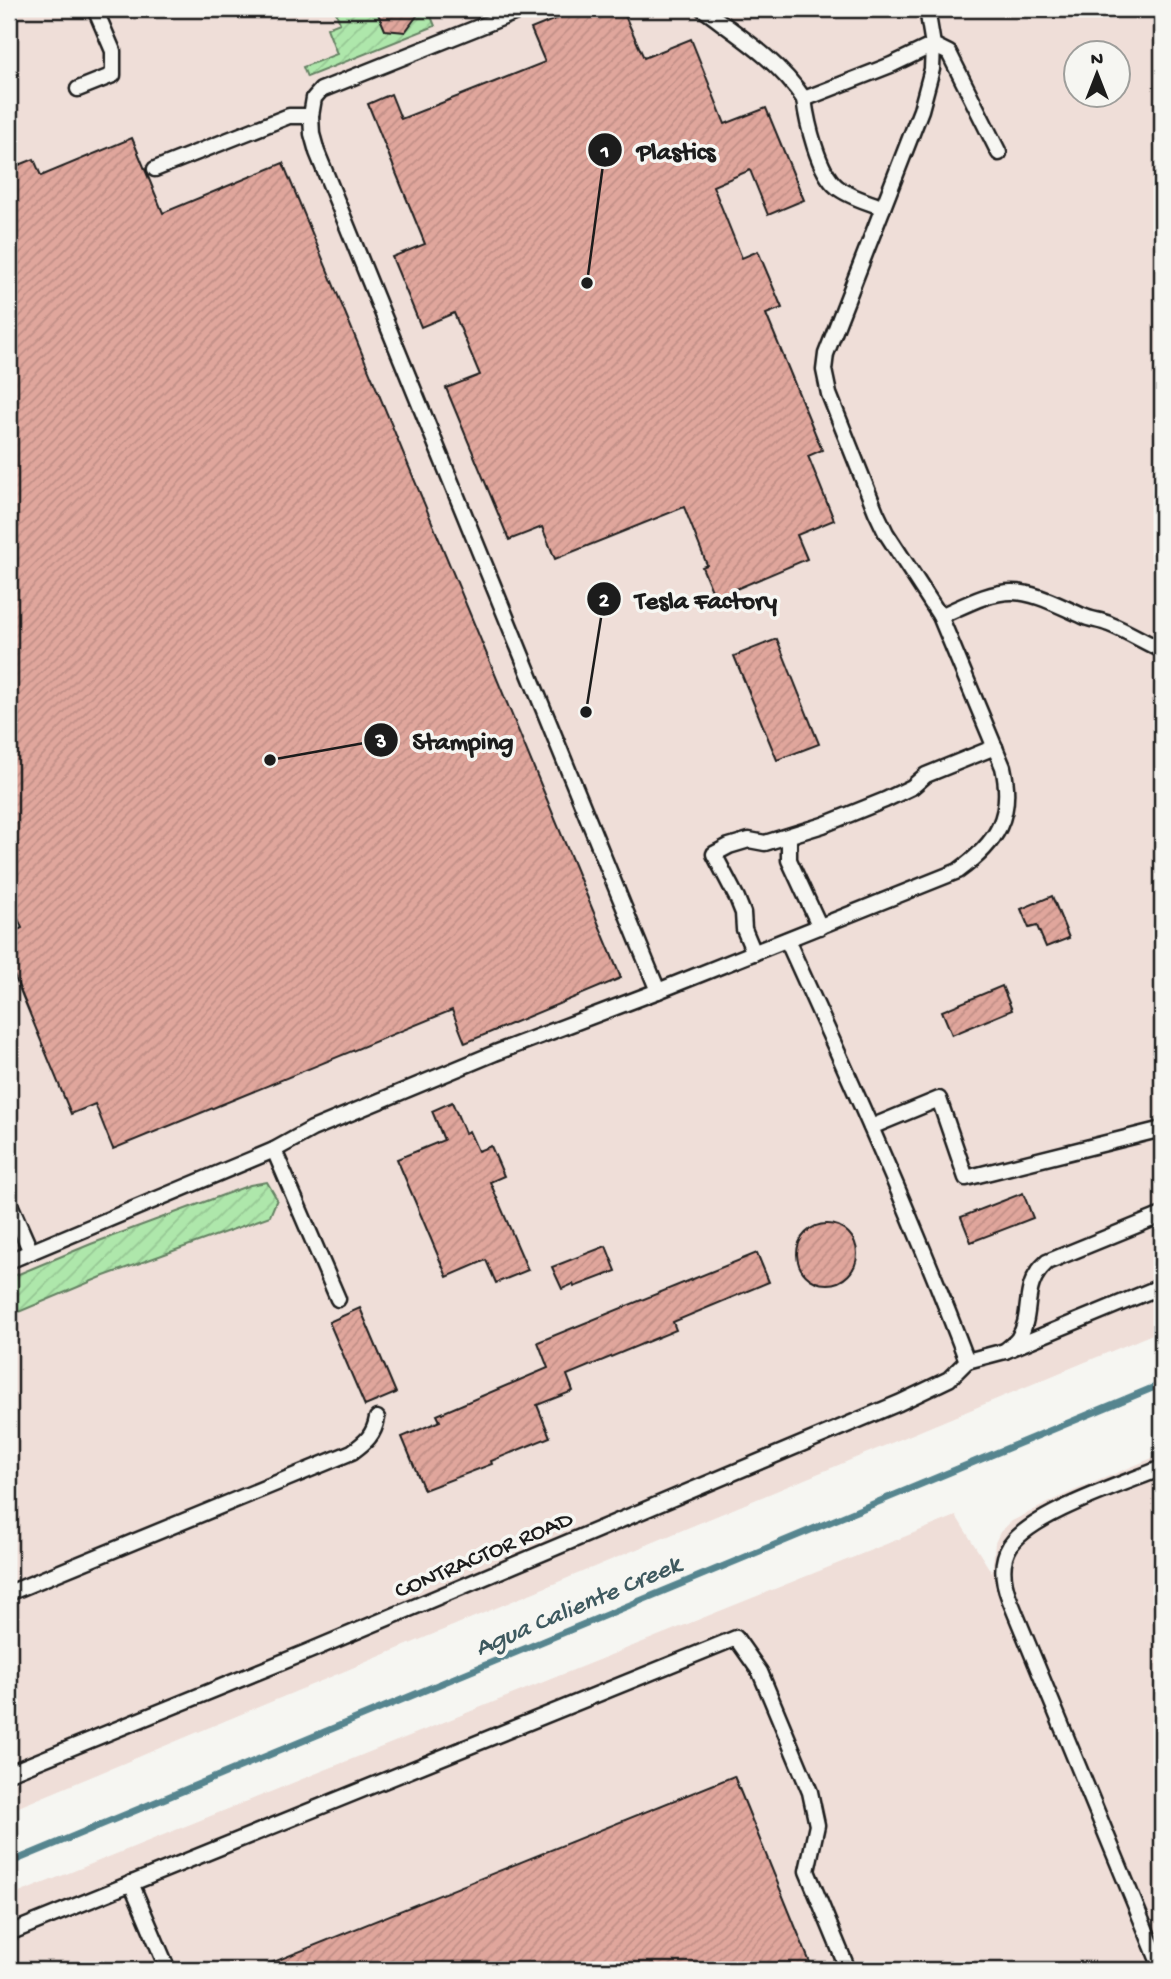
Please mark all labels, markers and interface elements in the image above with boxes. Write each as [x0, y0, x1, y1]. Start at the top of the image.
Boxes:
north arrow [1062, 38, 1132, 108]
text: N [1091, 49, 1103, 72]
callout: Plastics [587, 126, 729, 173]
text: Plastics [635, 139, 717, 170]
text: 1 [600, 141, 609, 166]
callout: Tesla Factory [586, 576, 791, 623]
text: Tesla Factory [633, 588, 777, 619]
text: 2 [599, 590, 610, 615]
callout: Stamping [363, 717, 527, 764]
text: Stamping [412, 729, 514, 760]
text: 3 [375, 731, 387, 756]
street label: CONTRACTOR ROAD [391, 1505, 578, 1607]
water label: Agua Caliente Creek [471, 1550, 689, 1665]

